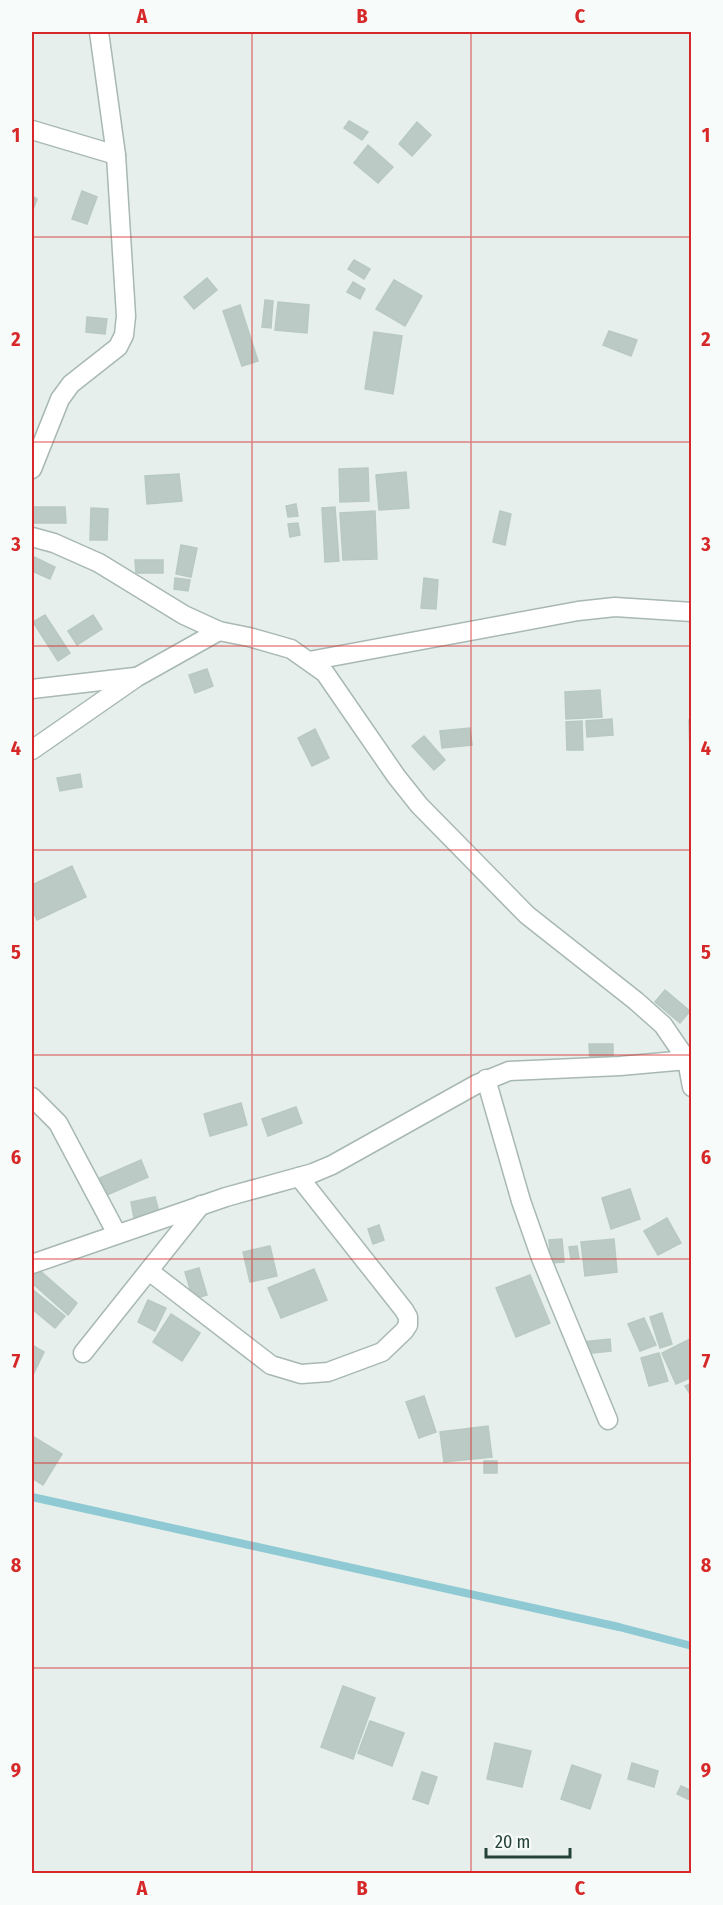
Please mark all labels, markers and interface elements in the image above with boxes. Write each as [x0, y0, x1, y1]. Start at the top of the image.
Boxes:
text: A [136, 4, 149, 28]
text: B [356, 4, 368, 28]
text: C [575, 4, 586, 28]
text: 1 [12, 123, 20, 147]
text: 1 [702, 123, 710, 147]
text: 2 [10, 327, 21, 351]
text: 2 [700, 327, 711, 351]
text: 3 [10, 532, 21, 556]
text: 3 [700, 532, 711, 556]
text: 4 [11, 736, 21, 760]
text: 4 [701, 736, 711, 760]
text: 5 [11, 940, 21, 964]
text: 5 [701, 940, 711, 964]
text: 6 [11, 1145, 21, 1169]
text: 6 [701, 1145, 711, 1169]
text: 7 [12, 1349, 21, 1373]
text: 7 [702, 1349, 711, 1373]
text: 8 [11, 1553, 22, 1577]
text: 8 [701, 1553, 712, 1577]
text: 9 [11, 1758, 21, 1782]
text: 9 [701, 1758, 711, 1782]
scale bar [486, 1821, 570, 1859]
text: 20 m [495, 1831, 530, 1853]
text: A [136, 1876, 149, 1900]
text: B [356, 1876, 368, 1900]
text: C [575, 1876, 586, 1900]

